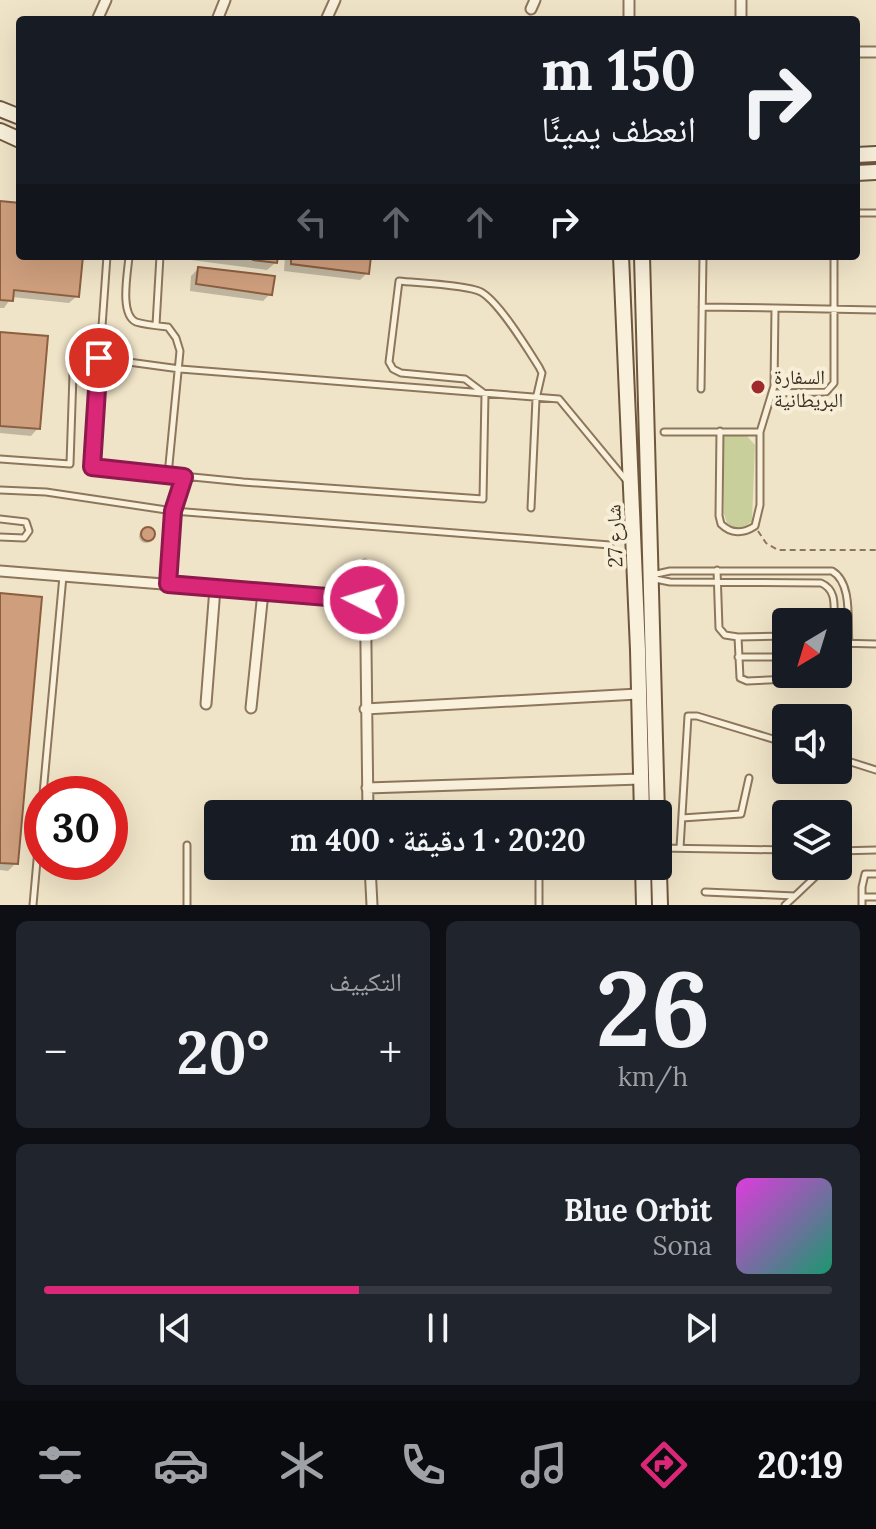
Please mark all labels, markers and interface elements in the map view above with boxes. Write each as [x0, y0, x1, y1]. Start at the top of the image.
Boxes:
text: 150 m [541, 34, 696, 105]
icon: right [724, 48, 828, 152]
text: انعطف يمينًا [541, 106, 696, 152]
icon: left [290, 200, 334, 244]
icon: ahead [374, 200, 418, 244]
icon: ahead [458, 200, 502, 244]
icon: right [542, 200, 586, 244]
pin [65, 324, 133, 392]
icon: arrive [77, 336, 121, 380]
place label: السفارة البريطانية [774, 364, 843, 412]
marker: السفارة البريطانية [749, 378, 767, 396]
street label: شارع 27 [600, 504, 629, 568]
position arrow [322, 558, 406, 642]
north arrow [772, 608, 852, 688]
map controls [772, 608, 852, 880]
button: sound [772, 704, 852, 784]
speed limit sign: 30 [24, 776, 128, 880]
button: layers [772, 800, 852, 880]
text: 20:20 · 1 دقيقة · 400 m [290, 821, 586, 859]
text: 26 [595, 941, 711, 1074]
text: التكييف [329, 965, 402, 998]
text: 20° [176, 1014, 270, 1090]
text: − [44, 1024, 67, 1080]
text: + [379, 1024, 402, 1080]
text: km/h [618, 1060, 688, 1093]
text: Blue Orbit [564, 1191, 712, 1229]
text: Sona [653, 1229, 712, 1262]
icon: previous [153, 1306, 197, 1350]
icon: pause [416, 1306, 460, 1350]
icon: next [679, 1306, 723, 1350]
icon: filters [32, 1437, 88, 1493]
icon: car [153, 1437, 209, 1493]
icon: climate [274, 1437, 330, 1493]
icon: phone [395, 1437, 451, 1493]
icon: music [516, 1437, 572, 1493]
icon: directions [636, 1437, 692, 1493]
text: 20:19 [757, 1442, 844, 1488]

